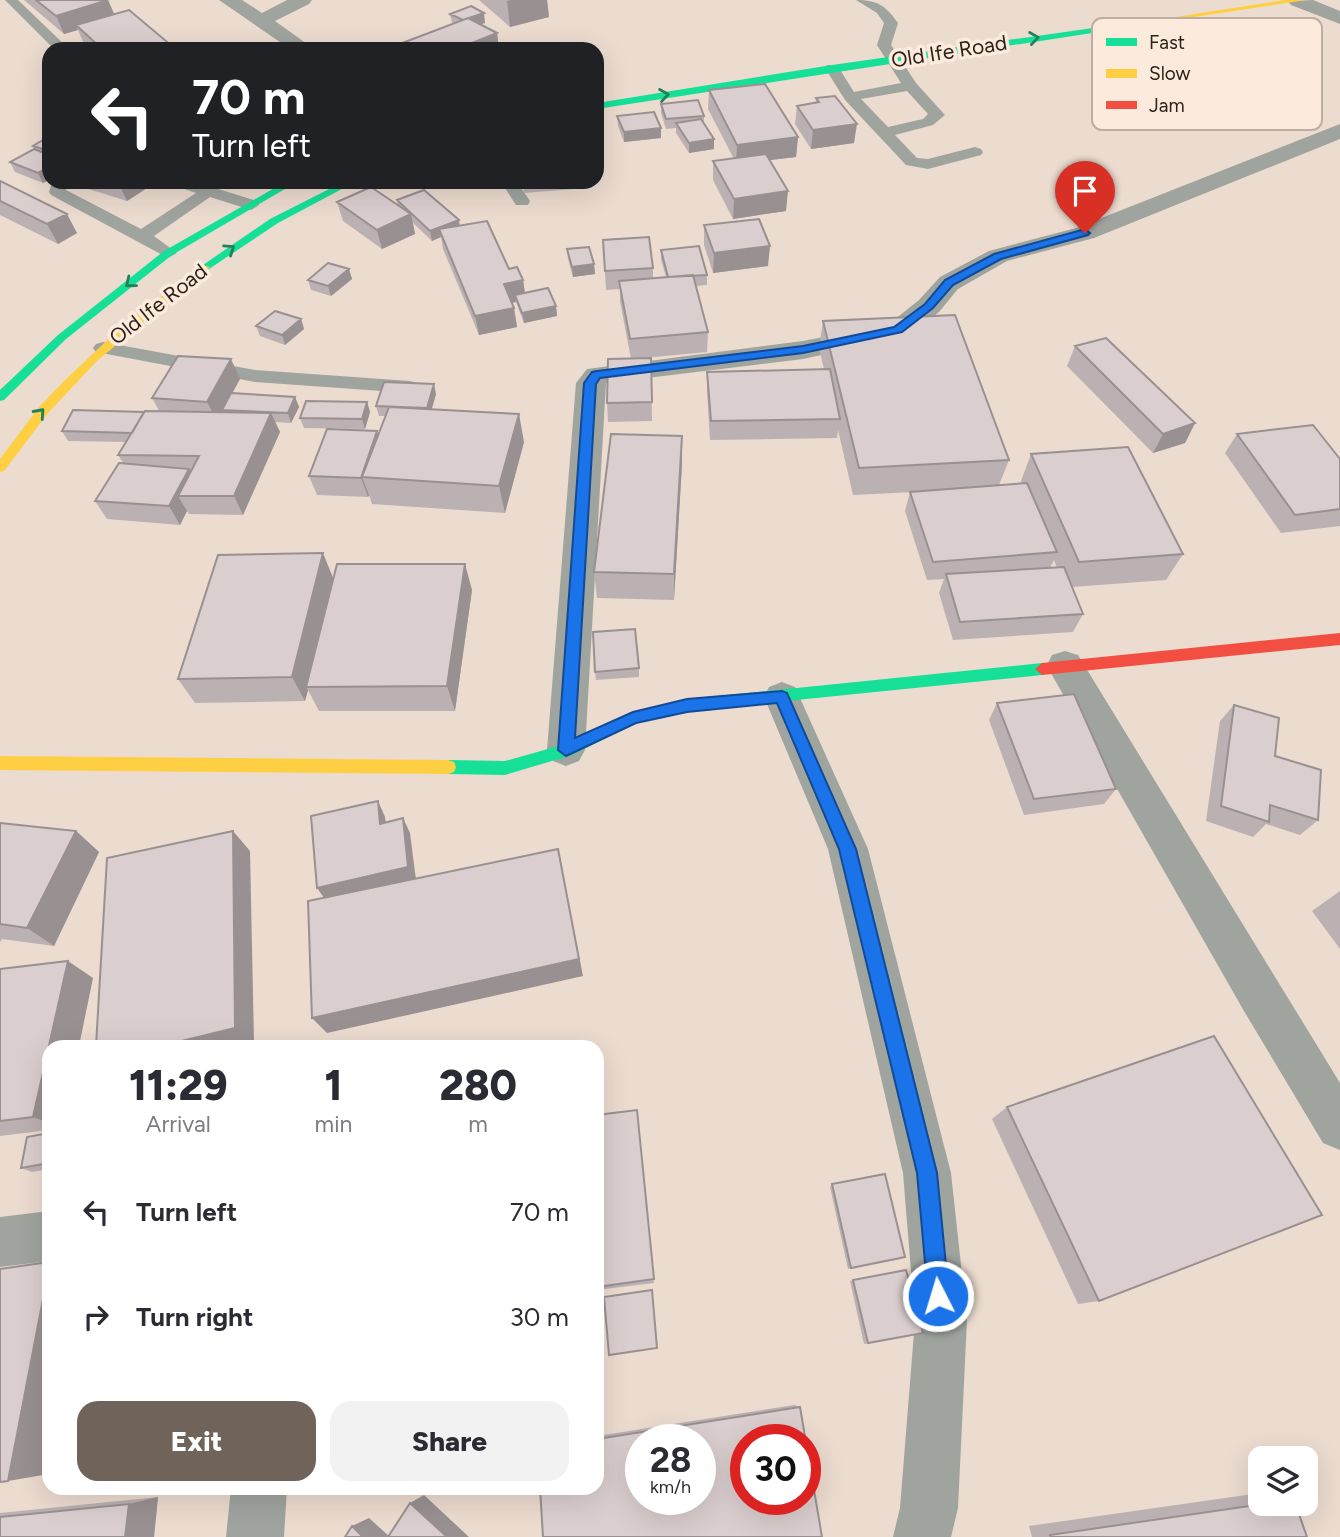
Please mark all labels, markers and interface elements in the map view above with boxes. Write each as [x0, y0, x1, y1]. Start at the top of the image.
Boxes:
legend [1092, 18, 1322, 130]
street label: Old Ife Road [889, 30, 1009, 72]
one-way arrow [1028, 31, 1040, 46]
text: Fast [1149, 31, 1185, 54]
text: Slow [1149, 62, 1191, 85]
text: 70 m [192, 67, 305, 126]
icon: left [77, 70, 168, 161]
one-way arrow [658, 88, 670, 103]
text: Jam [1149, 94, 1185, 117]
text: Turn left [192, 127, 311, 165]
pin [1055, 161, 1115, 233]
icon: arrive [1066, 172, 1104, 210]
one-way arrow [223, 244, 236, 257]
street label: Old Ife Road [104, 258, 212, 350]
one-way arrow [126, 274, 138, 287]
one-way arrow [31, 408, 44, 421]
text: 11:29 [129, 1060, 228, 1111]
text: 1 [325, 1060, 342, 1111]
text: 280 [439, 1060, 517, 1111]
text: Arrival [146, 1110, 211, 1138]
text: min [315, 1110, 352, 1138]
text: m [468, 1110, 488, 1138]
icon: left [77, 1193, 115, 1231]
text: Turn left [136, 1196, 237, 1228]
text: 70 m [510, 1196, 569, 1228]
position arrow [901, 1259, 975, 1333]
icon: right [77, 1298, 115, 1336]
text: Turn right [136, 1301, 253, 1333]
text: 30 m [510, 1301, 569, 1333]
button: Exit [77, 1401, 316, 1481]
button: Share [330, 1401, 569, 1481]
speed limit sign: 30 [730, 1424, 821, 1515]
text: 28 [650, 1439, 691, 1481]
map controls [1248, 1446, 1318, 1516]
button: layers [1248, 1446, 1318, 1516]
text: km/h [650, 1476, 691, 1498]

